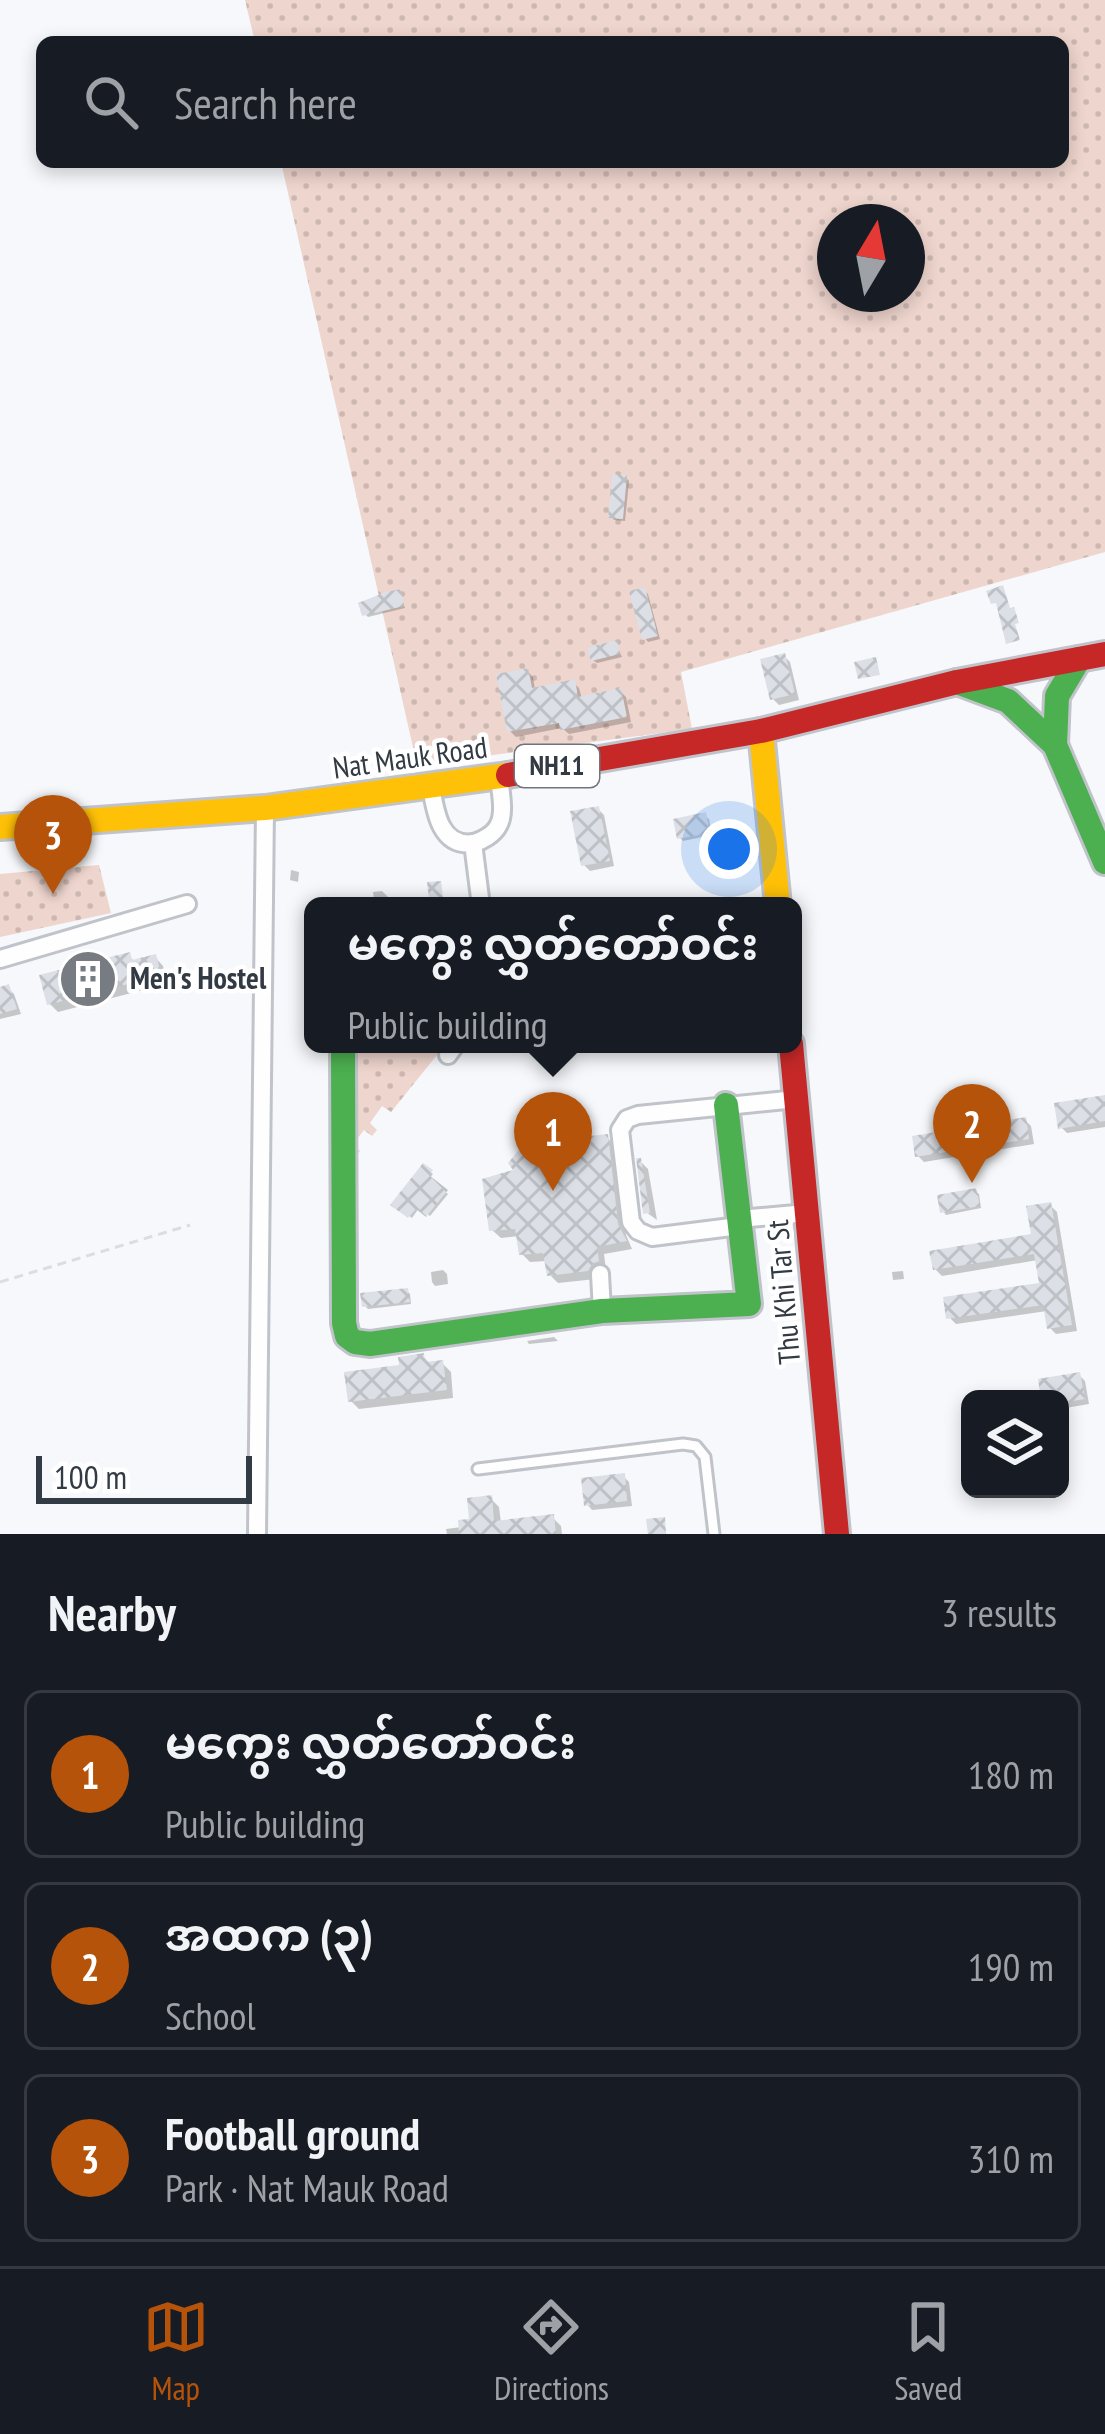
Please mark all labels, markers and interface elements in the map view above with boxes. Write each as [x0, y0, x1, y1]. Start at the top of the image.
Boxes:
search box [36, 36, 1069, 168]
icon: search [78, 69, 144, 135]
text: Search here [174, 73, 357, 131]
north arrow [817, 204, 925, 312]
street label: Nat Mauk Road [330, 726, 489, 787]
road number: NH11 [515, 745, 599, 787]
pin: 3 [14, 795, 92, 894]
your location [699, 819, 759, 879]
popup [304, 897, 802, 1053]
text: မကွေး လွှတ်တော်ဝင်း [347, 914, 759, 972]
building icon: Men's Hostel [57, 948, 119, 1010]
place label: Men's Hostel [130, 958, 267, 997]
text: Public building [347, 999, 547, 1050]
pin: 2 [933, 1084, 1011, 1183]
pin: 1 [514, 1092, 592, 1191]
street label: Thu Khi Tar St [757, 1218, 808, 1366]
map controls [961, 1390, 1069, 1498]
button: layers [961, 1390, 1069, 1498]
scale bar [36, 1450, 252, 1503]
text: 100 m [54, 1455, 127, 1498]
text: Nearby [48, 1579, 176, 1645]
text: 3 results [941, 1587, 1057, 1638]
text: မကွေး လွှတ်တော်ဝင်း [165, 1713, 576, 1771]
text: 1 [81, 1749, 99, 1800]
text: 180 m [968, 1749, 1054, 1800]
text: Public building [165, 1798, 365, 1849]
text: အထက (၃) [165, 1905, 373, 1963]
text: 2 [81, 1941, 99, 1992]
text: 190 m [968, 1941, 1054, 1992]
text: School [165, 1990, 256, 2041]
text: Football ground [165, 2104, 420, 2162]
text: 3 [81, 2133, 99, 2184]
text: 310 m [968, 2133, 1054, 2184]
text: Park · Nat Mauk Road [165, 2162, 449, 2213]
tab: Map [143, 2294, 209, 2409]
tab: Directions [494, 2294, 609, 2409]
tab: Saved [894, 2294, 962, 2409]

